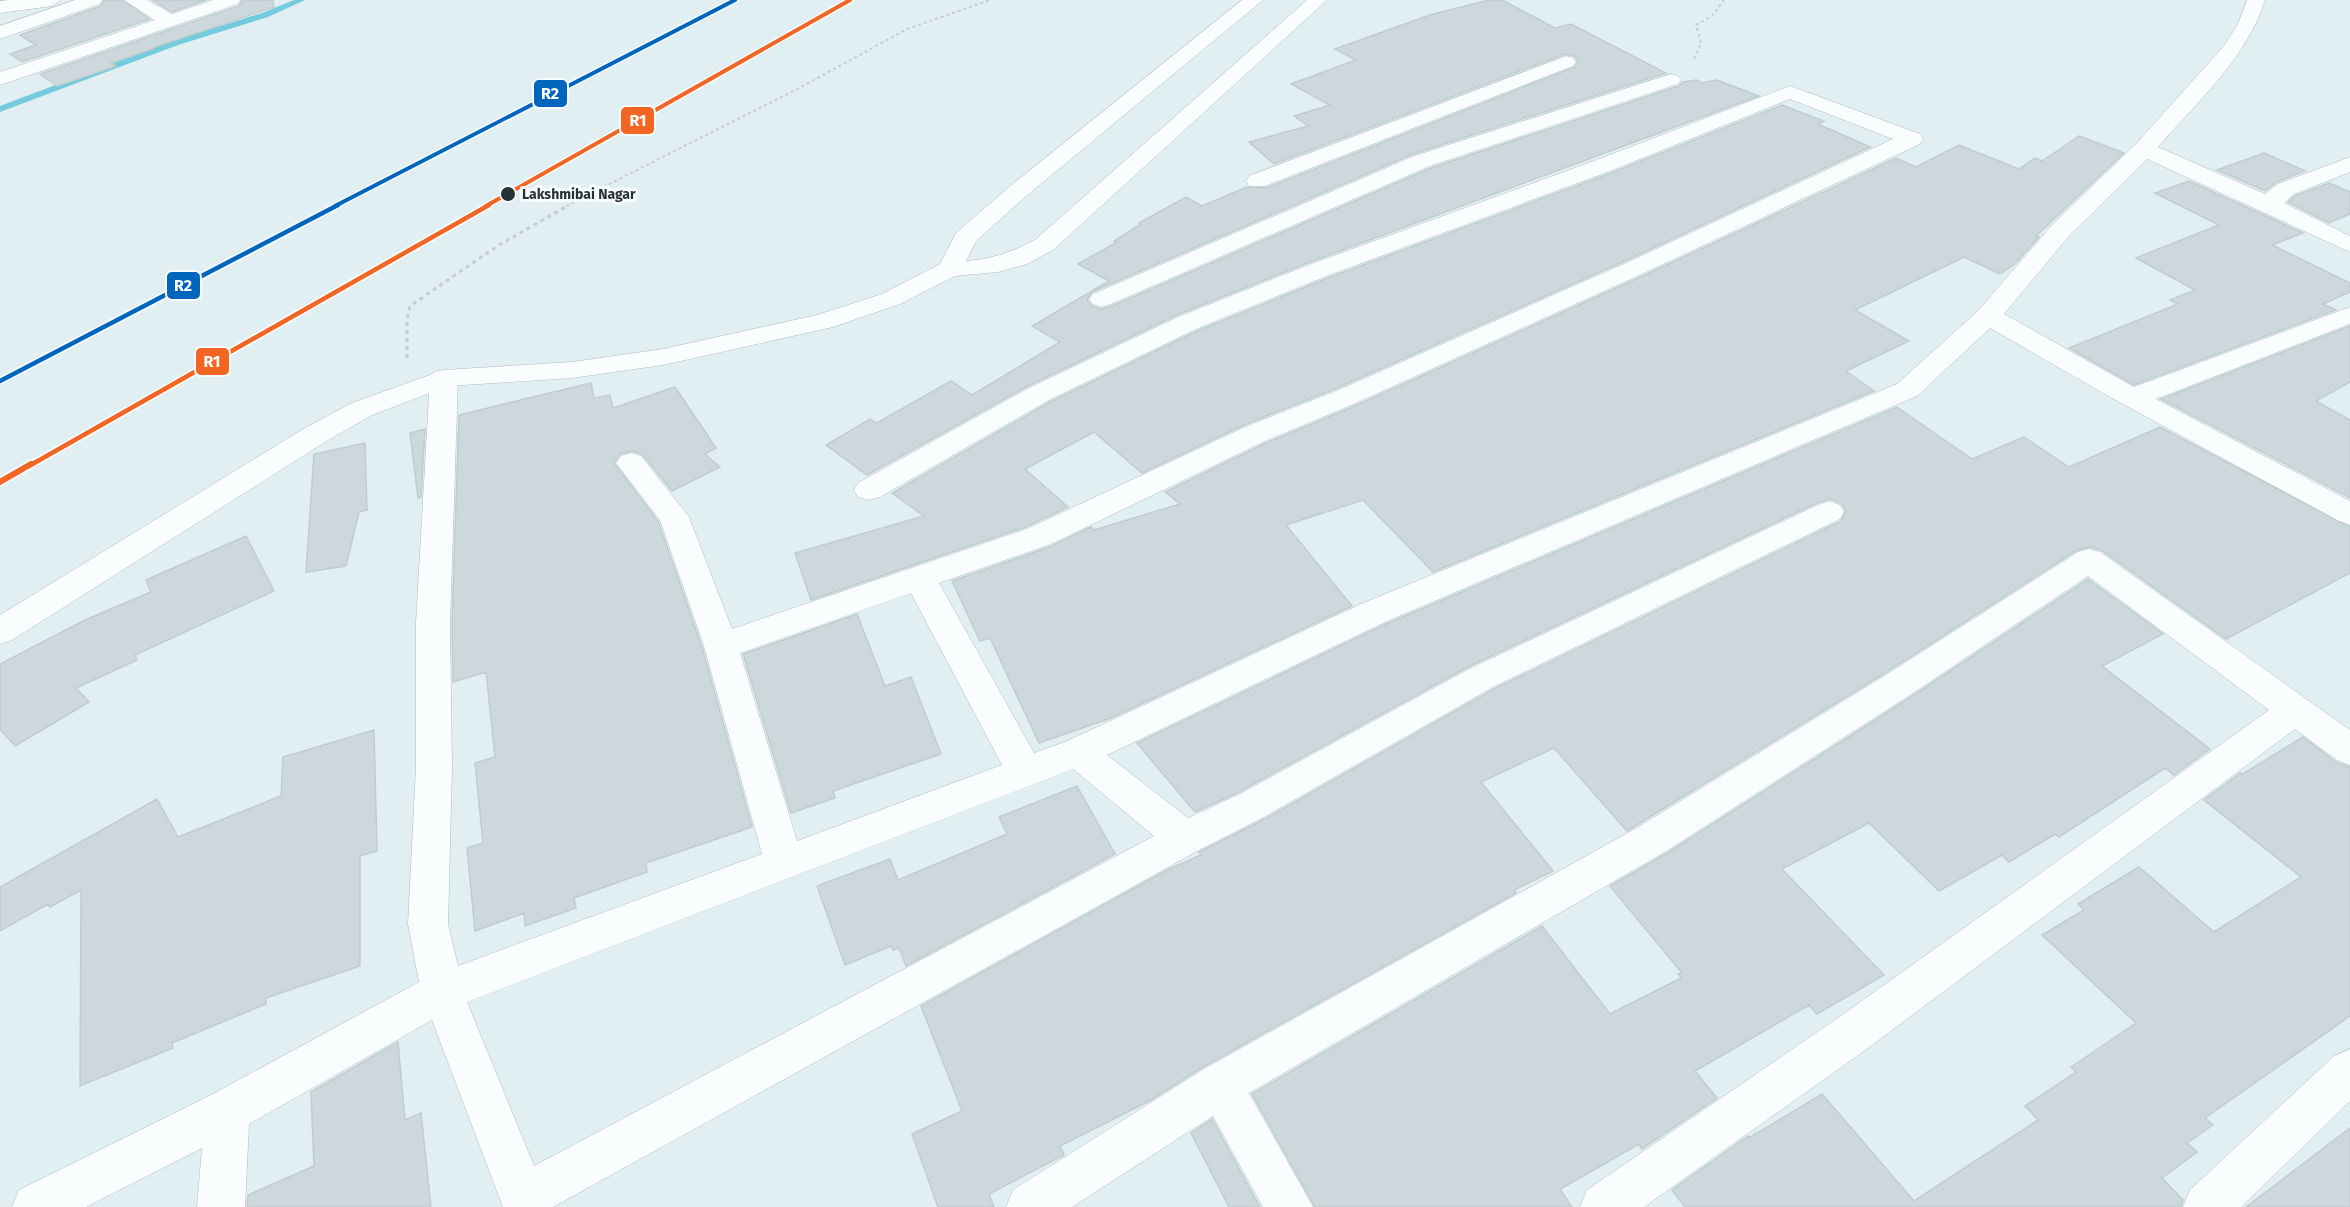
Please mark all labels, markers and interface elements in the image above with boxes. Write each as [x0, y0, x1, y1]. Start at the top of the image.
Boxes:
line badge: R2 [533, 79, 568, 108]
text: R2 [541, 84, 559, 103]
line badge: R1 [620, 106, 655, 135]
text: R1 [629, 111, 647, 130]
marker: Lakshmibai Nagar [499, 185, 517, 203]
place label: Lakshmibai Nagar [522, 186, 636, 203]
line badge: R2 [166, 271, 201, 300]
text: R2 [174, 276, 192, 295]
line badge: R1 [195, 347, 230, 376]
text: R1 [203, 352, 221, 371]

